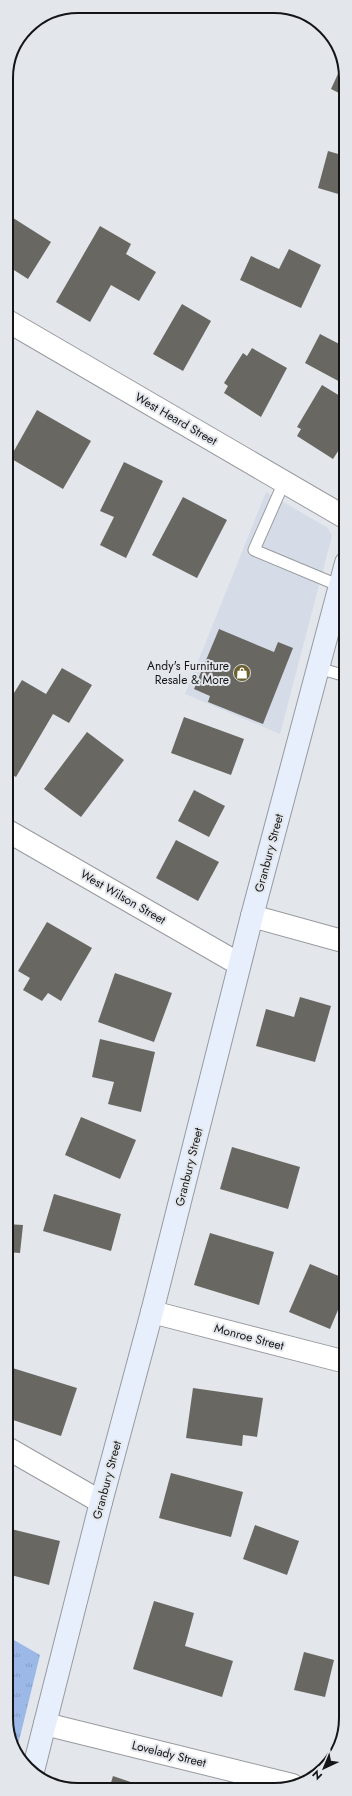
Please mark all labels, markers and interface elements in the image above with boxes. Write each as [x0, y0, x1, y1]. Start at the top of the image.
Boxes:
street label: West Heard Street [132, 388, 220, 450]
place label: Andy's Furniture Resale & More [147, 657, 229, 689]
shop icon: Andy's Furniture Resale & More [232, 663, 252, 683]
street label: Granbury Street [250, 812, 288, 894]
street label: West Wilson Street [77, 865, 169, 929]
street label: Granbury Street [171, 1126, 208, 1208]
street label: Monroe Street [212, 1319, 286, 1355]
street label: Granbury Street [88, 1439, 126, 1521]
street label: Lovelady Street [130, 1736, 208, 1772]
north arrow [304, 1748, 344, 1788]
text: N [308, 1766, 326, 1784]

